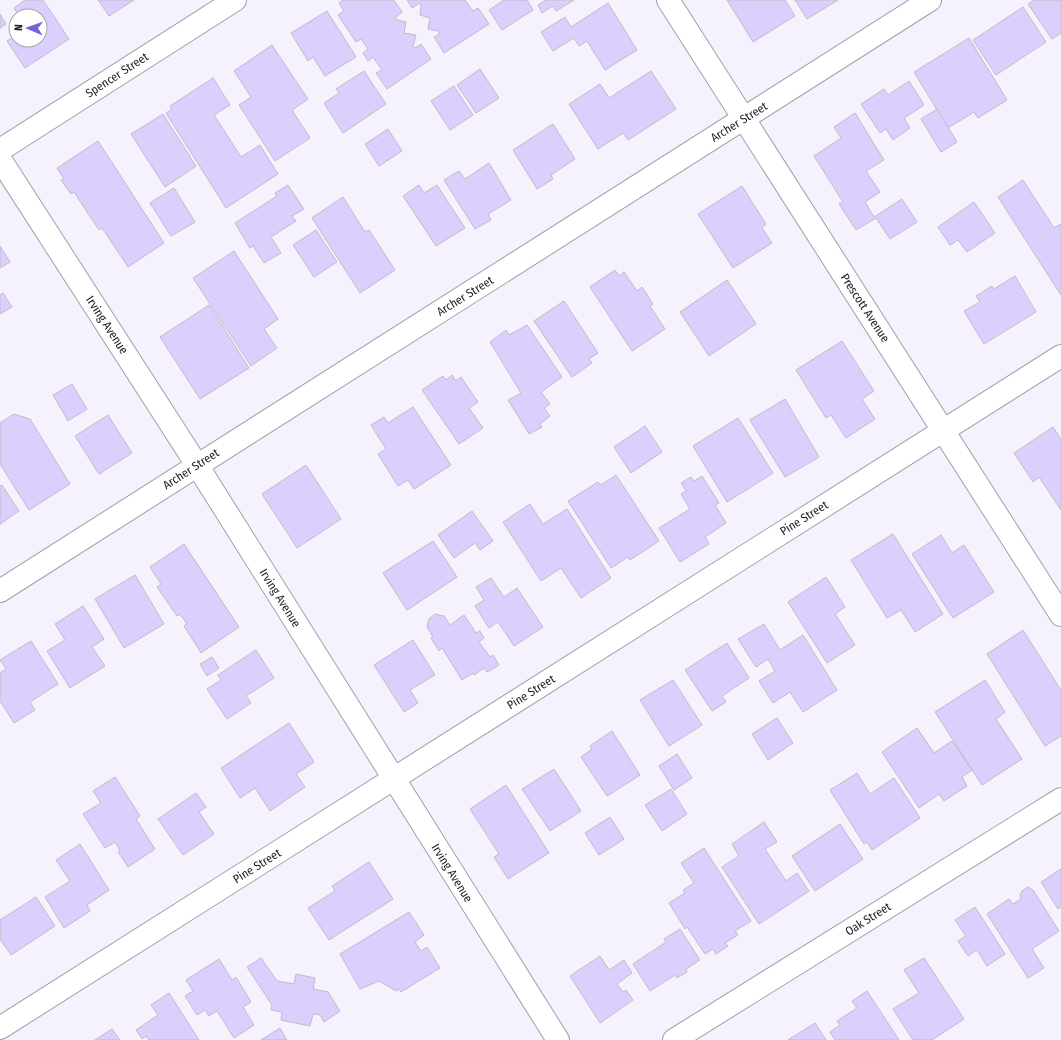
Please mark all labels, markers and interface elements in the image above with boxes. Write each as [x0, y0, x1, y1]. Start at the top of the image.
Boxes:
north arrow [8, 8, 48, 48]
text: N [12, 24, 25, 31]
street label: Spencer Street [83, 50, 151, 100]
street label: Archer Street [708, 99, 770, 145]
street label: Prescott Avenue [838, 271, 892, 345]
street label: Archer Street [434, 273, 496, 319]
street label: Irving Avenue [83, 293, 131, 357]
street label: Archer Street [160, 446, 222, 492]
street label: Pine Street [777, 498, 831, 538]
street label: Irving Avenue [256, 566, 304, 630]
street label: Pine Street [504, 672, 558, 712]
street label: Irving Avenue [428, 841, 476, 905]
street label: Pine Street [230, 846, 284, 886]
street label: Oak Street [843, 899, 893, 939]

